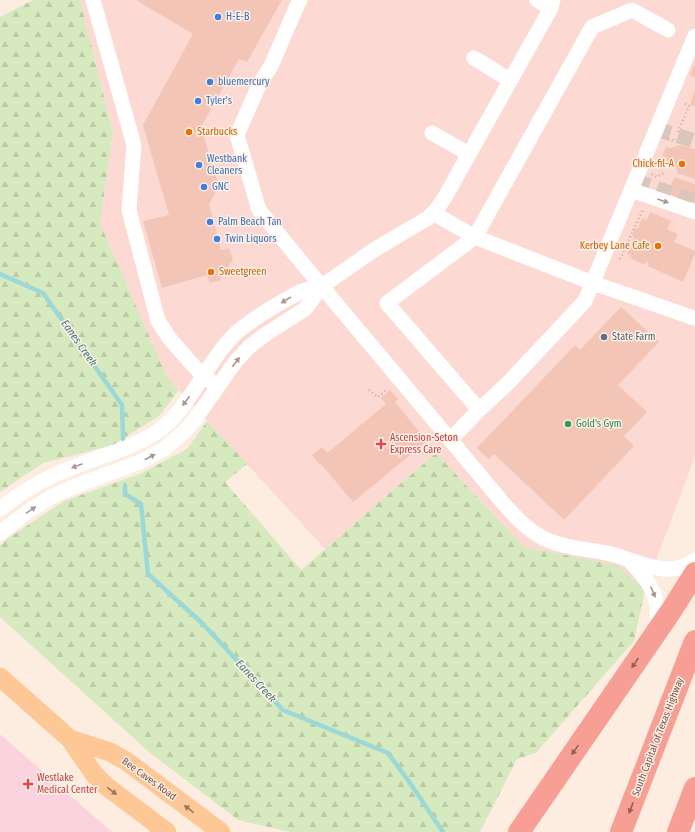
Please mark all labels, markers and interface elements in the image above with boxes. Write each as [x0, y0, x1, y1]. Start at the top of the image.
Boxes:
place label: H-E-B [226, 11, 250, 23]
marker: H-E-B [213, 12, 223, 22]
place label: bluemercury [218, 76, 270, 88]
marker: bluemercury [205, 77, 215, 87]
place label: Tyler's [206, 95, 232, 107]
marker: Tyler's [193, 96, 203, 106]
place label: Starbucks [197, 126, 237, 138]
marker: Starbucks [184, 127, 194, 137]
place label: Westbank Cleaners [207, 153, 247, 177]
place label: Chick-fil-A [632, 158, 675, 170]
marker: Chick-fil-A [677, 159, 687, 169]
marker: Westbank Cleaners [194, 160, 204, 170]
place label: GNC [212, 181, 229, 193]
marker: GNC [199, 182, 209, 192]
one-way arrow [657, 198, 669, 204]
place label: Palm Beach Tan [218, 216, 282, 228]
marker: Palm Beach Tan [205, 217, 215, 227]
place label: Twin Liquors [225, 233, 276, 245]
marker: Twin Liquors [212, 234, 222, 244]
place label: Kerbey Lane Cafe [580, 240, 650, 252]
marker: Kerbey Lane Cafe [653, 241, 663, 251]
place label: Sweetgreen [219, 266, 267, 278]
marker: Sweetgreen [206, 267, 216, 277]
one-way arrow [281, 296, 291, 304]
water label: Eanes Creek [58, 317, 100, 369]
place label: State Farm [612, 331, 655, 343]
marker: State Farm [599, 332, 609, 342]
one-way arrow [232, 357, 240, 367]
one-way arrow [182, 395, 190, 406]
place label: Gold's Gym [576, 418, 621, 430]
marker: Gold's Gym [563, 419, 573, 429]
place label: Ascension-Seton Express Care [390, 432, 458, 456]
marker: Ascension-Seton Express Care [375, 438, 387, 450]
one-way arrow [144, 454, 155, 460]
one-way arrow [70, 463, 82, 469]
one-way arrow [26, 506, 36, 514]
one-way arrow [651, 587, 657, 599]
water label: Eanes Creek [233, 657, 279, 705]
one-way arrow [631, 658, 639, 669]
street label: South Capital of Texas Highway [630, 675, 686, 798]
one-way arrow [571, 745, 579, 755]
street label: Bee Caves Road [120, 755, 178, 803]
place label: Westlake Medical Center [37, 772, 98, 796]
marker: Westlake Medical Center [22, 778, 34, 790]
one-way arrow [107, 787, 118, 795]
one-way arrow [627, 803, 633, 815]
one-way arrow [184, 805, 195, 813]

